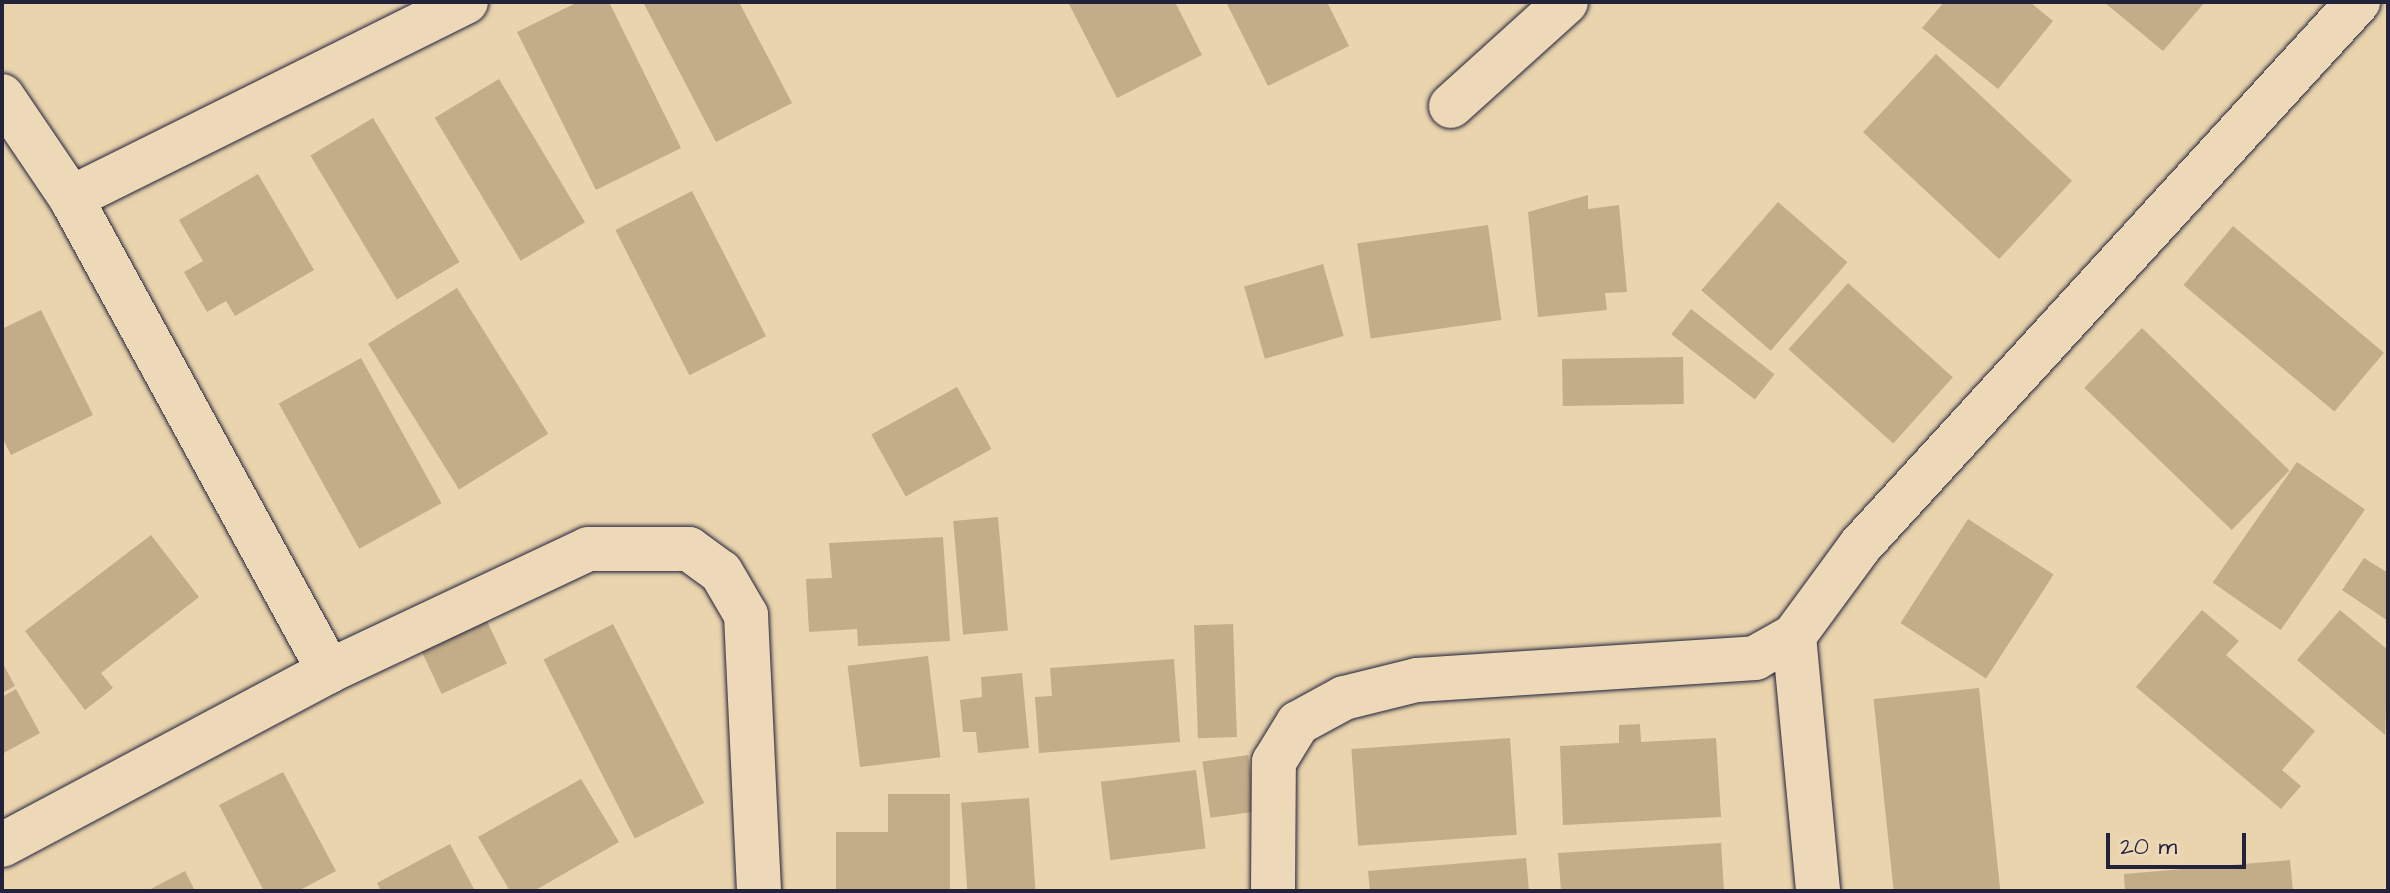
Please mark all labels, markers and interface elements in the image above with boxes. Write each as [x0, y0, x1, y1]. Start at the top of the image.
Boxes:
scale bar [2110, 817, 2250, 867]
text: 20 m [2120, 830, 2177, 864]

